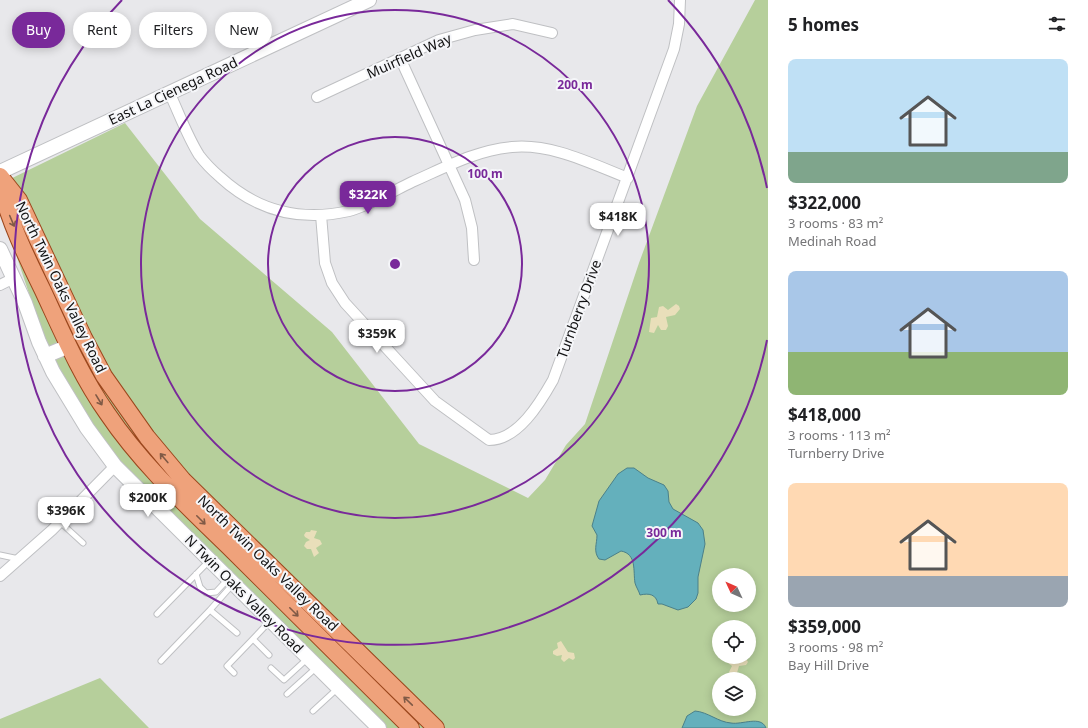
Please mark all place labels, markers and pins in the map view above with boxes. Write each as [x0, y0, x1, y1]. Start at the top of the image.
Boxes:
pin: $322K [340, 181, 396, 215]
pin: $418K [590, 203, 646, 237]
centre of rings [388, 257, 402, 271]
pin: $359K [349, 320, 405, 354]
pin: $200K [120, 484, 176, 518]
pin: $396K [38, 497, 94, 531]

